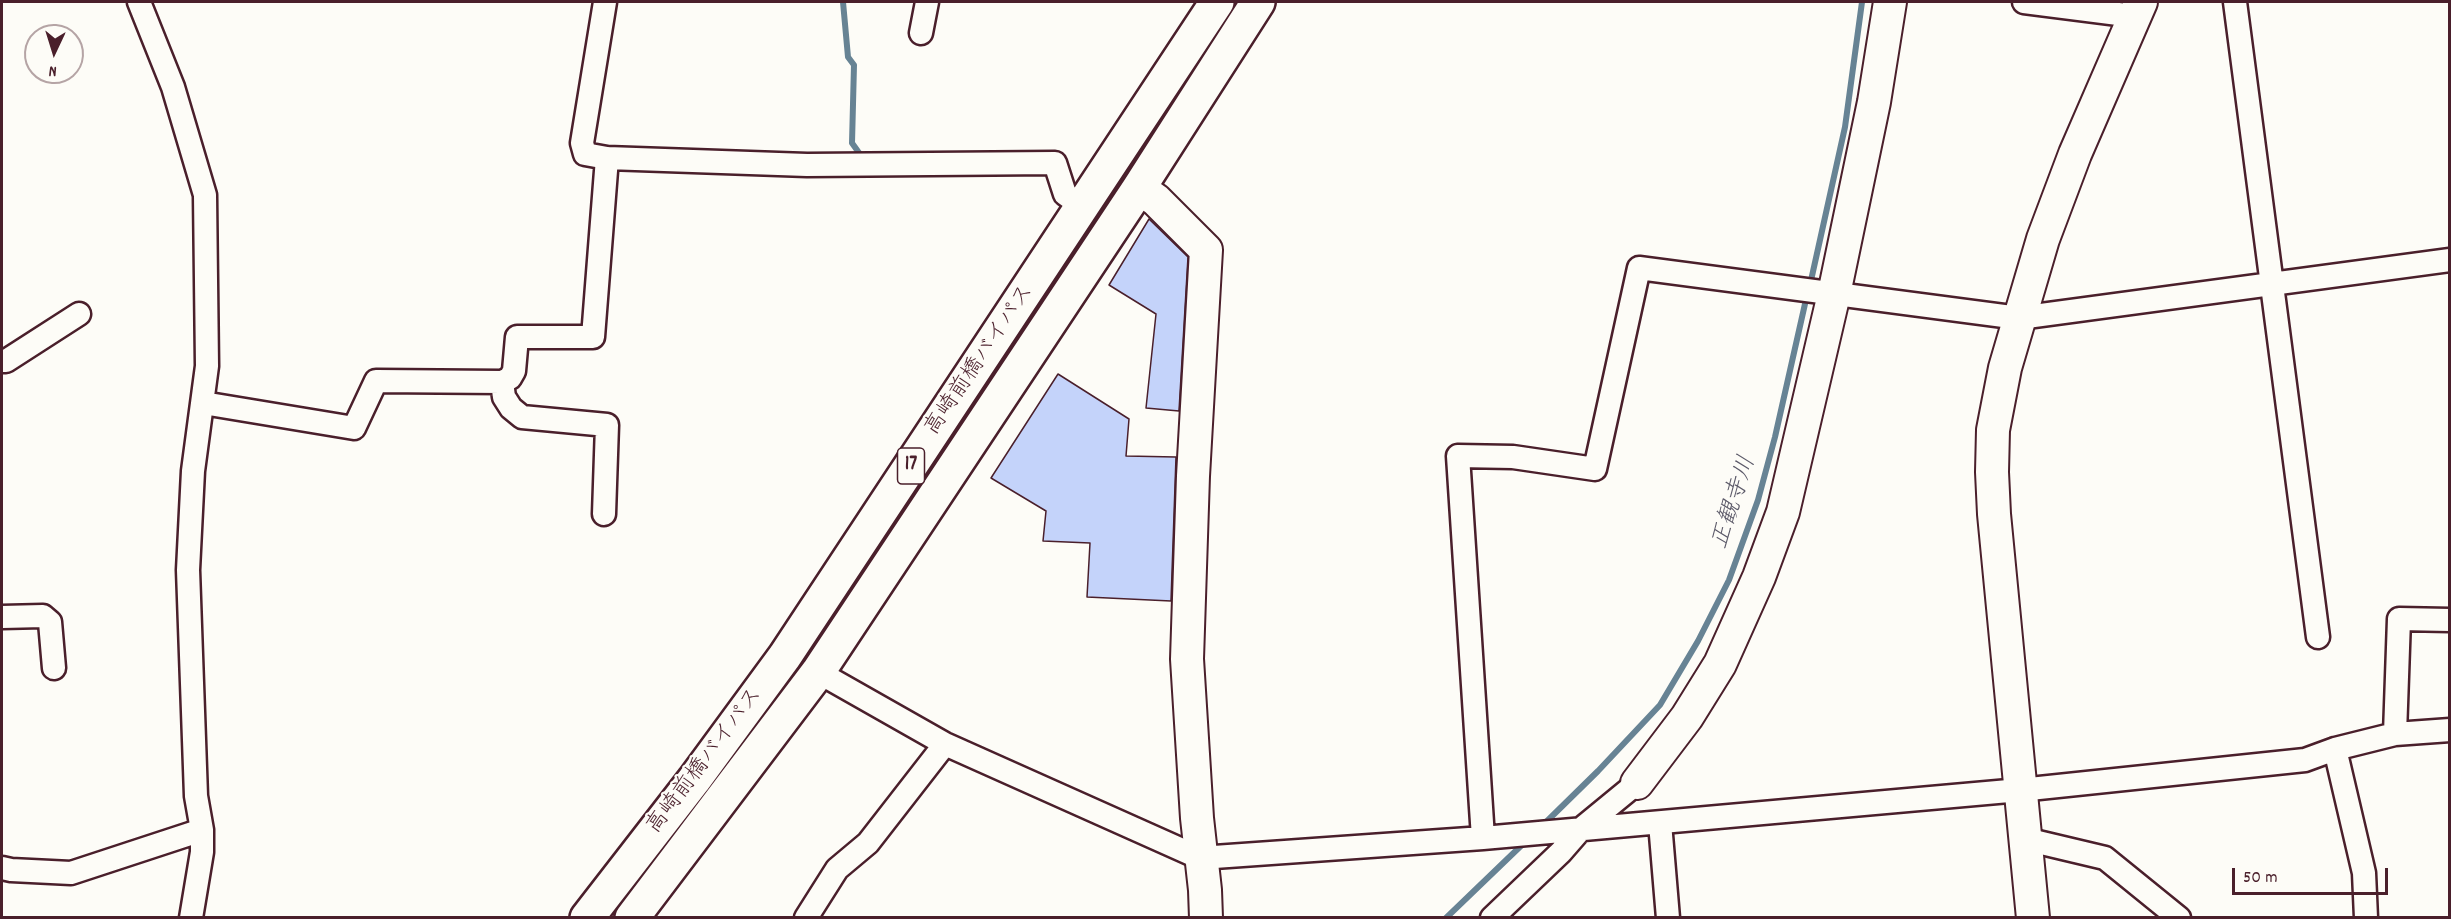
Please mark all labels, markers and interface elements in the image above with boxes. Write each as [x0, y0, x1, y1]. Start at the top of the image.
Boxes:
north arrow [24, 24, 84, 84]
text: N [48, 59, 58, 82]
street label: 高崎前橋バイパス [921, 281, 1041, 441]
road number: 17 [898, 448, 924, 484]
water label: 正観寺川 [1707, 453, 1765, 553]
street label: 高崎前橋バイパス [642, 684, 770, 840]
scale bar [2235, 856, 2391, 894]
text: 50 m [2243, 866, 2278, 891]

